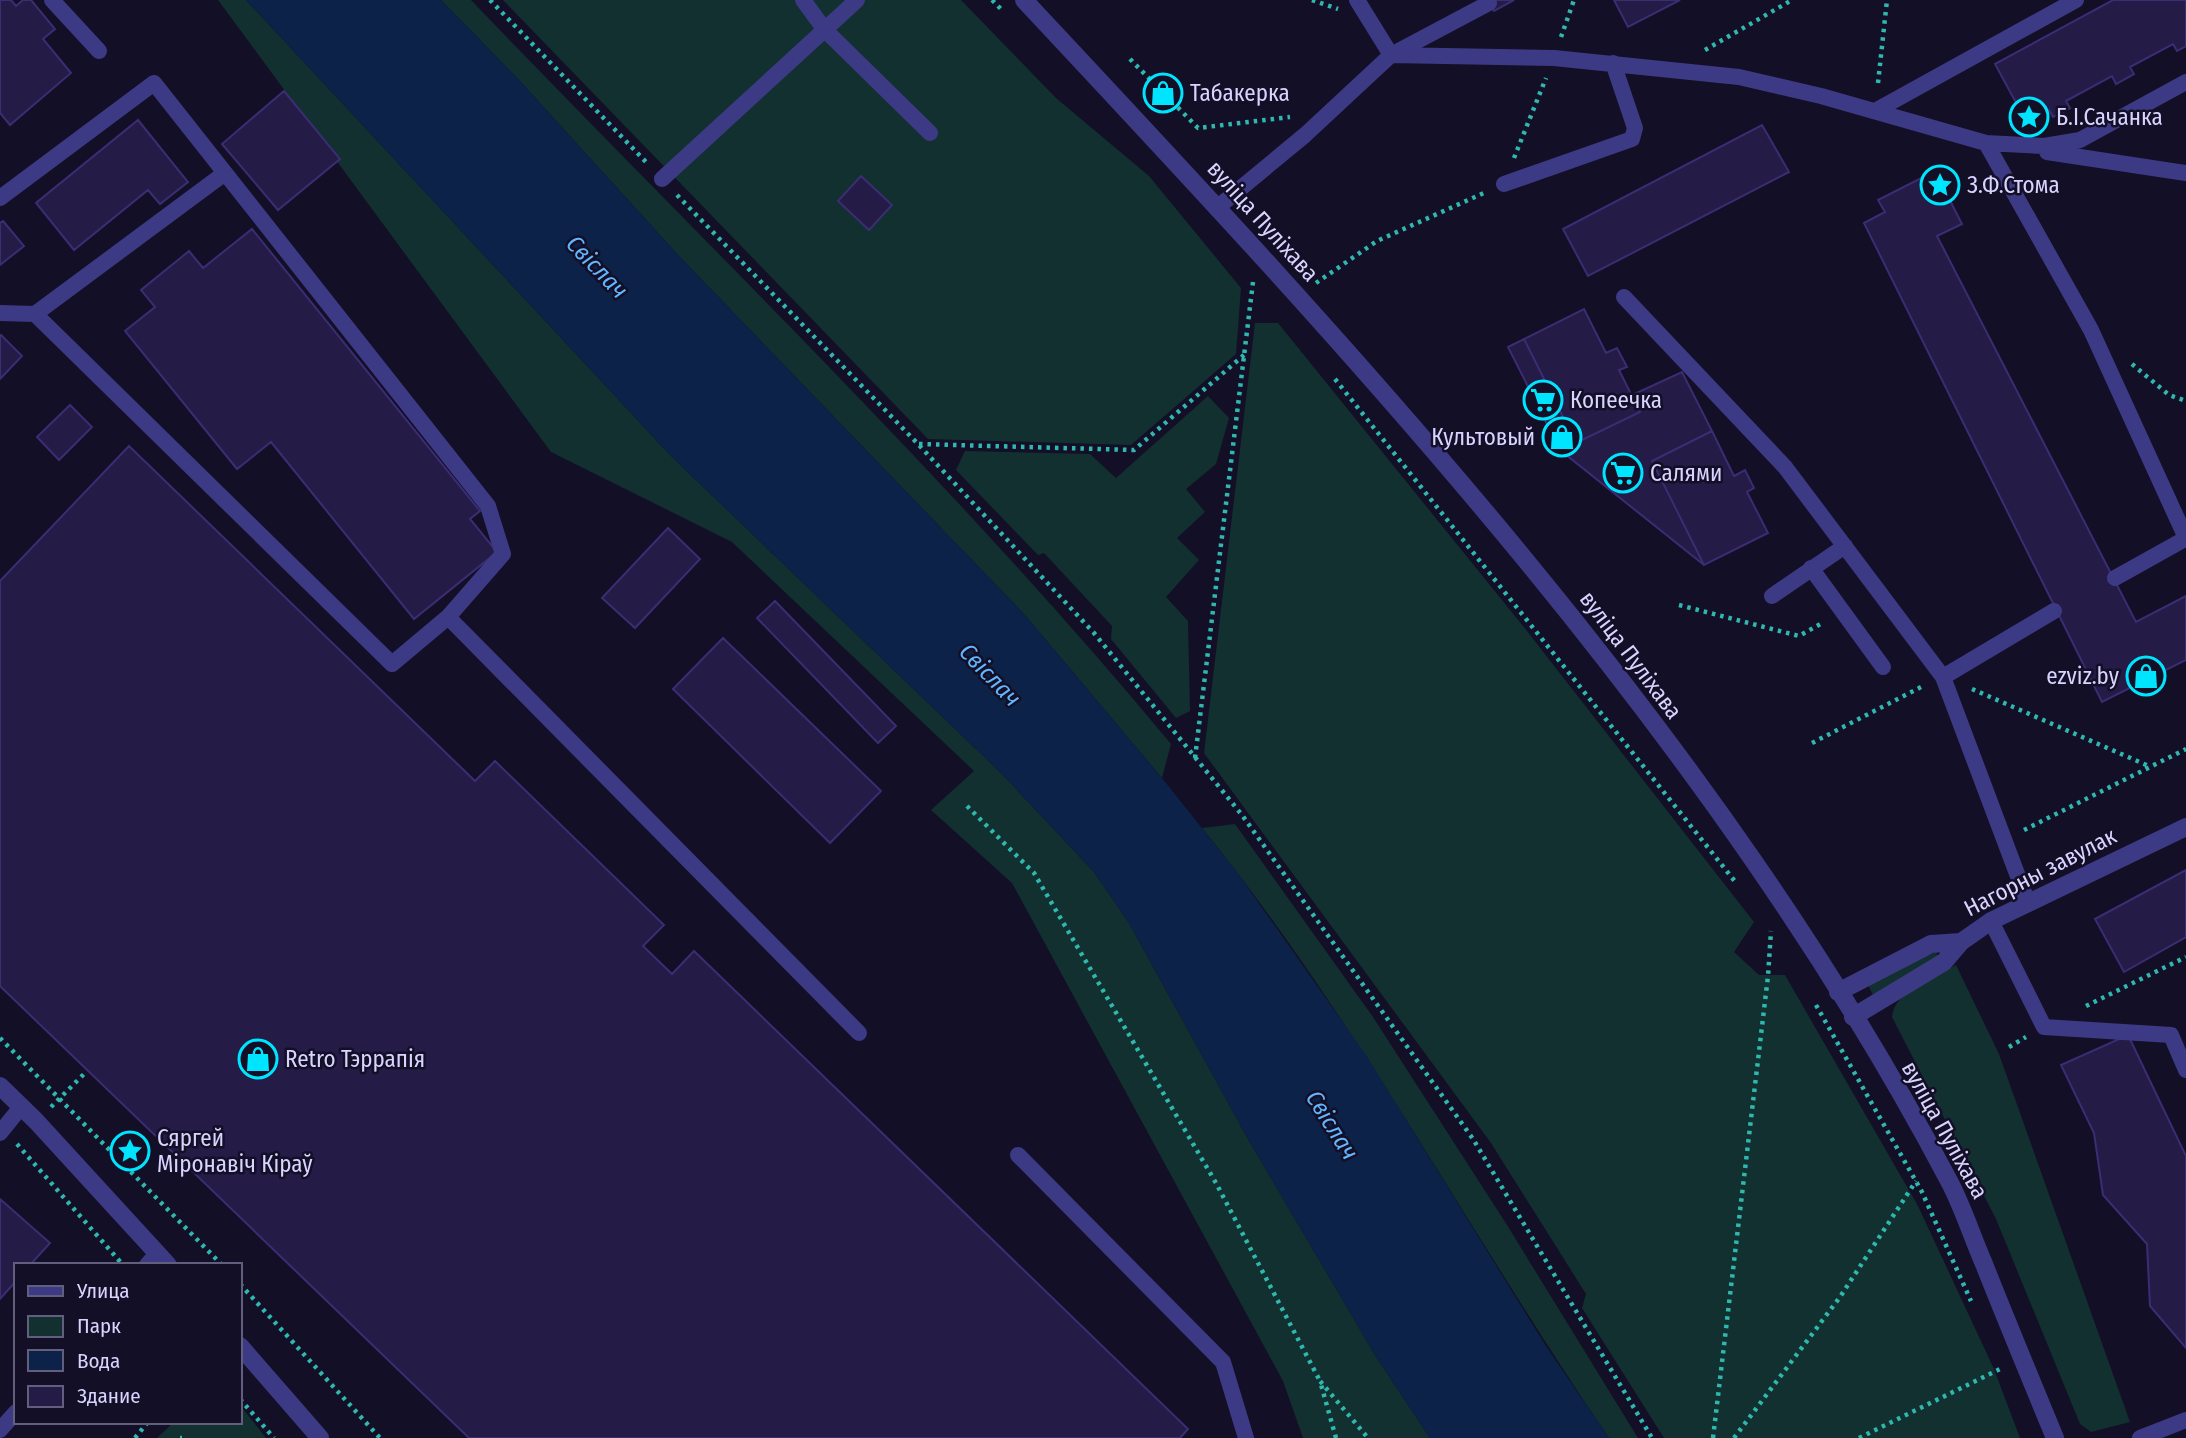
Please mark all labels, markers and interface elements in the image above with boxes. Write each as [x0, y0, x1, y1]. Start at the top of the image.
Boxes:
shop icon: Табакерка [1142, 72, 1184, 114]
place label: Табакерка [1190, 79, 1290, 107]
place icon: Б.І.Сачанка [2008, 96, 2050, 138]
place label: Б.І.Сачанка [2056, 103, 2163, 131]
street label: вуліца Пуліхава [1201, 155, 1325, 287]
place icon: З.Ф.Стома [1919, 164, 1961, 206]
place label: З.Ф.Стома [1967, 171, 2060, 199]
water label: Свіслач [560, 230, 634, 304]
supermarket icon: Копеечка [1522, 379, 1564, 421]
place label: Копеечка [1570, 386, 1662, 414]
shop icon: Культовый [1541, 416, 1583, 458]
place label: Культовый [1431, 423, 1535, 451]
supermarket icon: Салями [1602, 452, 1644, 494]
place label: Салями [1650, 459, 1722, 487]
street label: вуліца Пуліхава [1574, 586, 1688, 724]
water label: Свіслач [953, 638, 1027, 712]
shop icon: ezviz.by [2125, 655, 2167, 697]
place label: ezviz.by [2046, 662, 2120, 690]
street label: Нагорны завулак [1959, 821, 2121, 922]
shop icon: Retro Тэррапія [237, 1038, 279, 1080]
place label: Retro Тэррапія [285, 1045, 425, 1073]
street label: вуліца Пуліхава [1896, 1056, 1994, 1204]
water label: Свіслач [1300, 1085, 1364, 1165]
place label: Сяргей Міронавіч Кіраў [157, 1124, 313, 1178]
place icon: Сяргей Міронавіч Кіраў [109, 1130, 151, 1172]
legend [14, 1263, 242, 1424]
text: Улица [76, 1278, 130, 1304]
text: Парк [77, 1313, 121, 1339]
text: Вода [77, 1348, 120, 1374]
text: Здание [77, 1383, 141, 1409]

